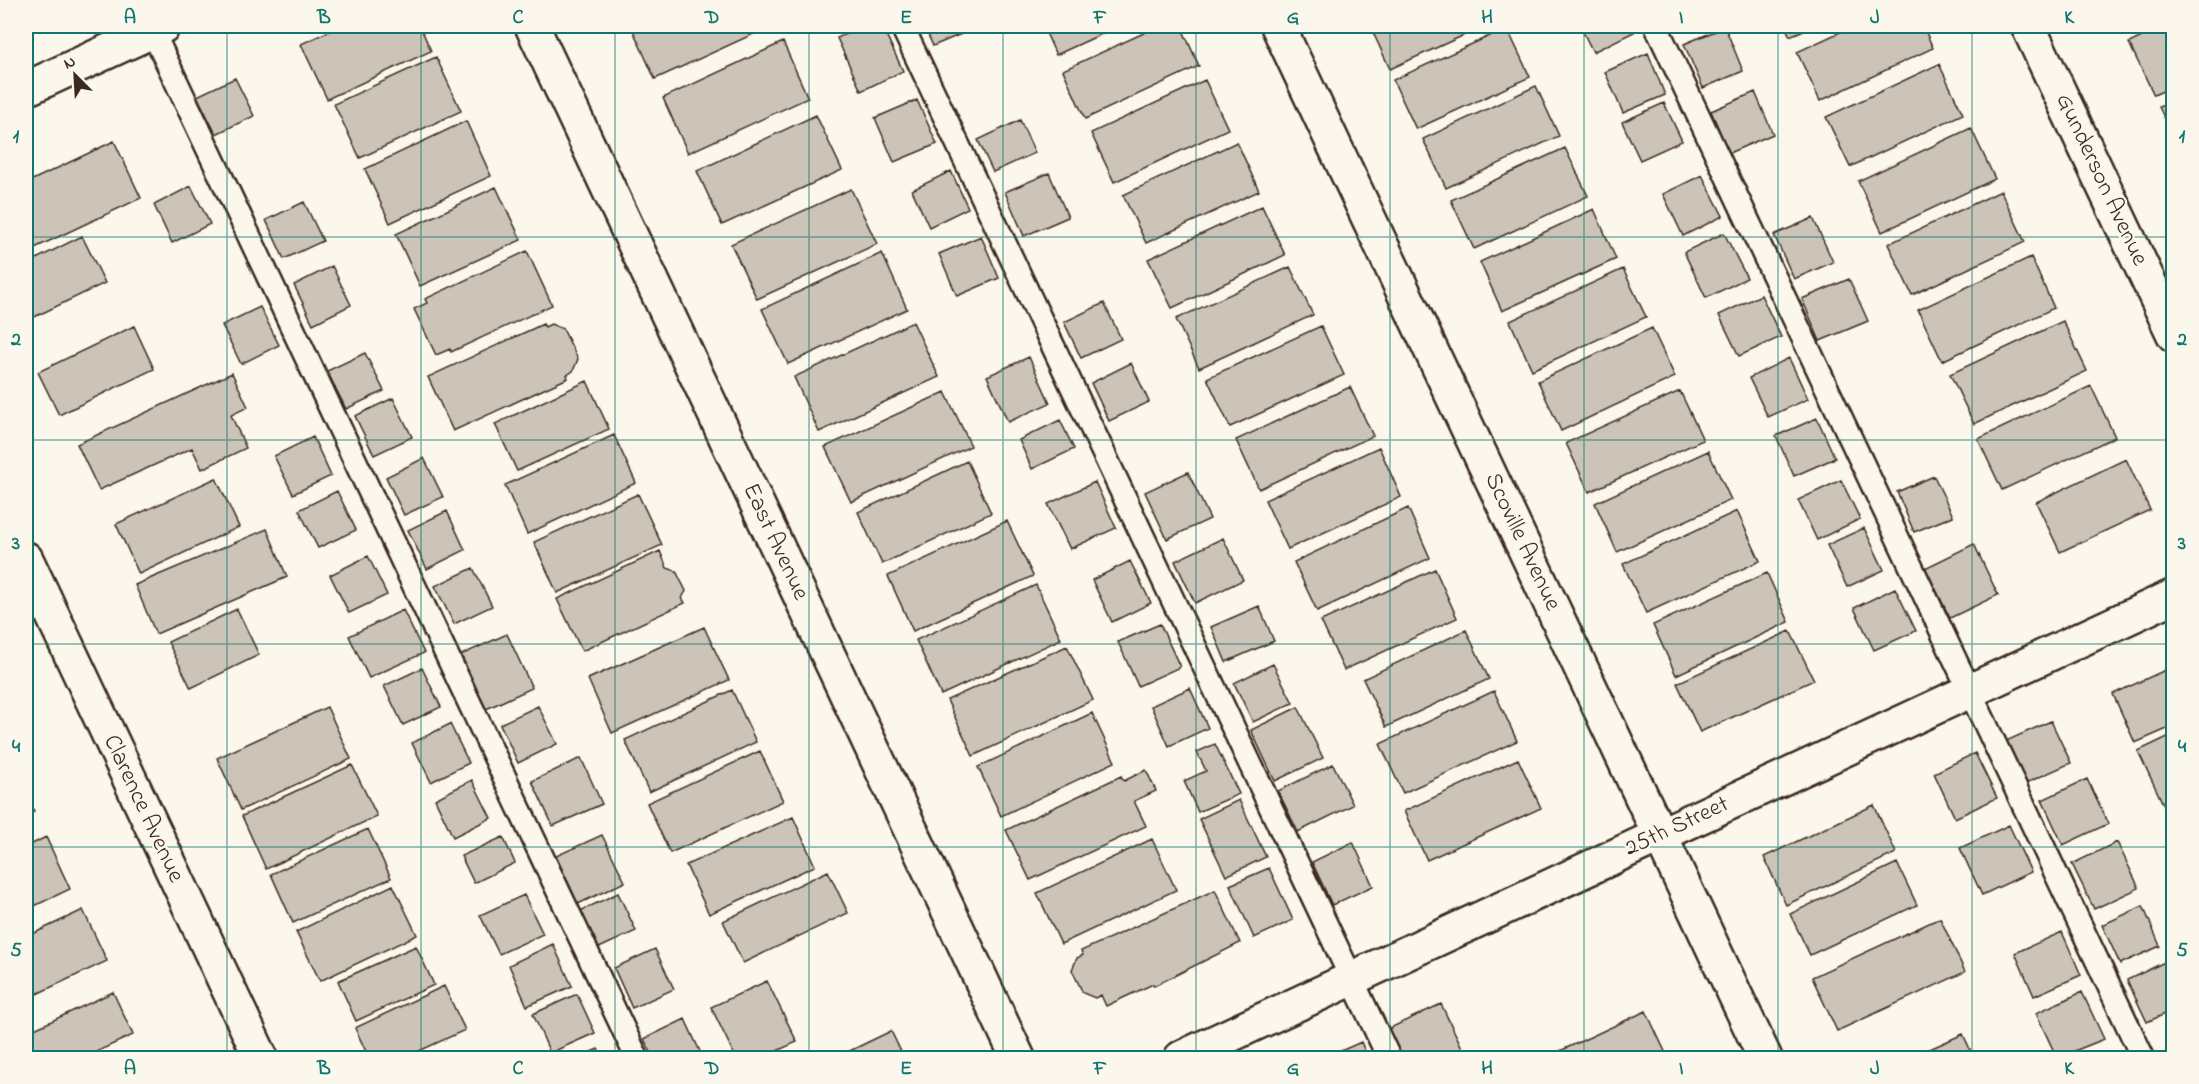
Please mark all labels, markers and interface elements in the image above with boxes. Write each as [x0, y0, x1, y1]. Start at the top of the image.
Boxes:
text: A [124, 4, 136, 33]
text: B [316, 4, 331, 33]
text: C [513, 4, 524, 33]
text: D [704, 4, 719, 33]
text: E [900, 4, 912, 33]
text: F [1093, 4, 1107, 33]
text: G [1287, 4, 1300, 33]
text: H [1481, 4, 1493, 33]
text: I [1679, 4, 1684, 33]
text: J [1870, 4, 1880, 33]
text: K [2064, 4, 2075, 33]
north arrow [45, 45, 105, 105]
text: N [60, 50, 80, 76]
street label: Gunderson Avenue [2046, 88, 2156, 272]
text: 1 [13, 123, 20, 152]
text: 1 [2179, 123, 2186, 152]
text: 2 [10, 326, 21, 355]
text: 2 [2176, 326, 2187, 355]
street label: Scoville Avenue [1475, 467, 1569, 617]
street label: East Avenue [733, 478, 817, 607]
text: 3 [11, 530, 20, 559]
text: 3 [2177, 530, 2186, 559]
street label: Clarence Avenue [93, 729, 193, 889]
text: 4 [12, 733, 21, 762]
text: 4 [2178, 733, 2187, 762]
street label: 25th Street [1619, 788, 1735, 866]
text: 5 [10, 937, 22, 966]
text: 5 [2176, 937, 2188, 966]
text: A [124, 1055, 136, 1084]
text: B [316, 1055, 331, 1084]
text: C [513, 1055, 524, 1084]
text: D [704, 1055, 719, 1084]
text: E [900, 1055, 912, 1084]
text: F [1093, 1055, 1107, 1084]
text: G [1287, 1055, 1300, 1084]
text: H [1481, 1055, 1493, 1084]
text: I [1679, 1055, 1684, 1084]
text: J [1870, 1055, 1880, 1084]
text: K [2064, 1055, 2075, 1084]

